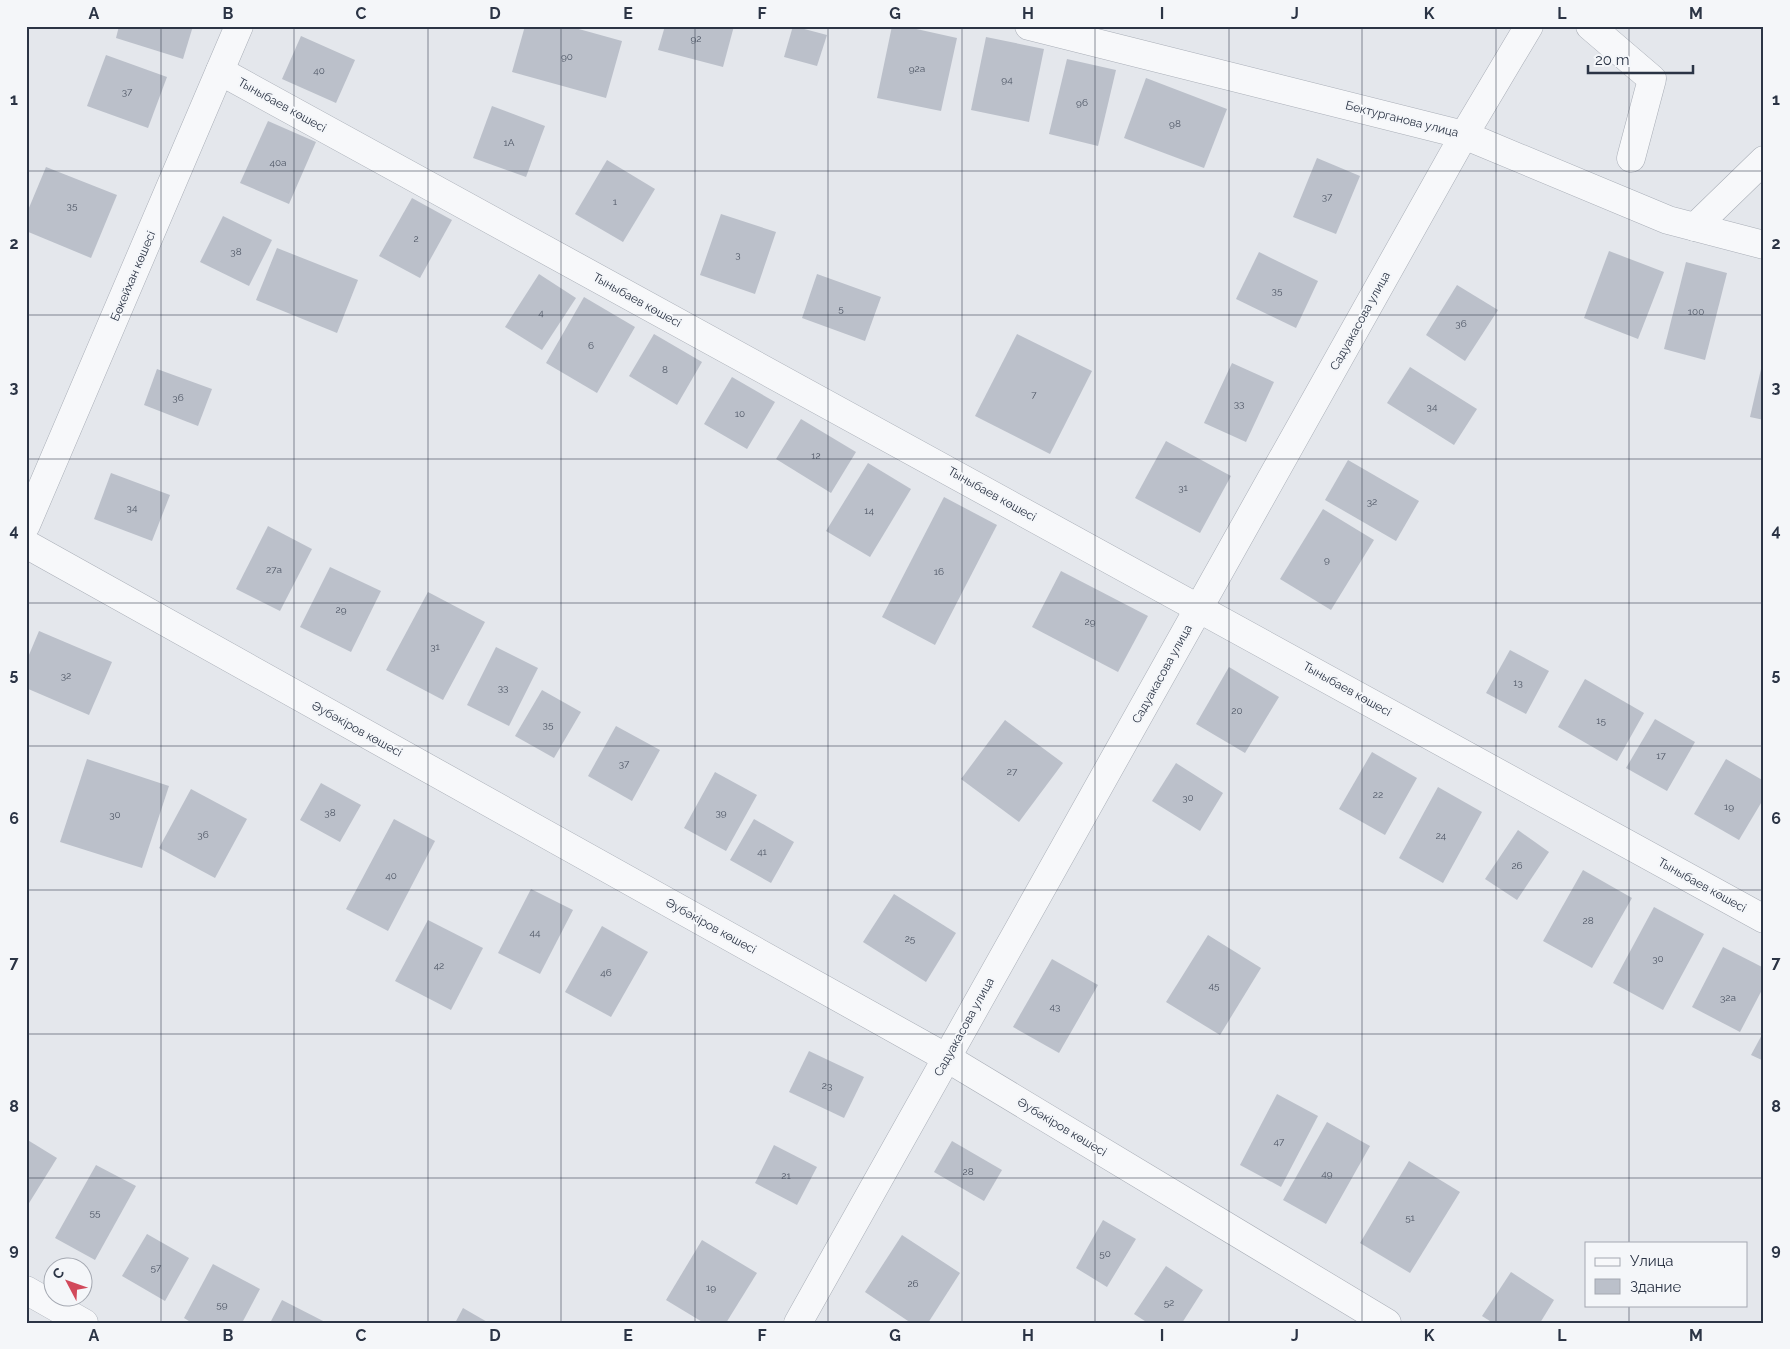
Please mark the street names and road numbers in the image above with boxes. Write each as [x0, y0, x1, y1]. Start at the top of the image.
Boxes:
street label: Тыныбаев көшесі [235, 75, 329, 135]
street label: Бектурганова улица [1344, 98, 1460, 140]
street label: Бөкейхан көшесі [108, 229, 158, 323]
street label: Садуакасова улица [1327, 269, 1393, 373]
street label: Тыныбаев көшесі [590, 270, 684, 330]
street label: Тыныбаев көшесі [945, 464, 1039, 524]
street label: Садуакасова улица [1129, 622, 1195, 726]
street label: Тыныбаев көшесі [1300, 659, 1394, 719]
street label: Әубәкіров көшесі [309, 698, 405, 760]
street label: Тыныбаев көшесі [1655, 855, 1749, 915]
street label: Әубәкіров көшесі [663, 895, 759, 957]
street label: Садуакасова улица [931, 975, 997, 1079]
street label: Әубәкіров көшесі [1015, 1095, 1109, 1159]

